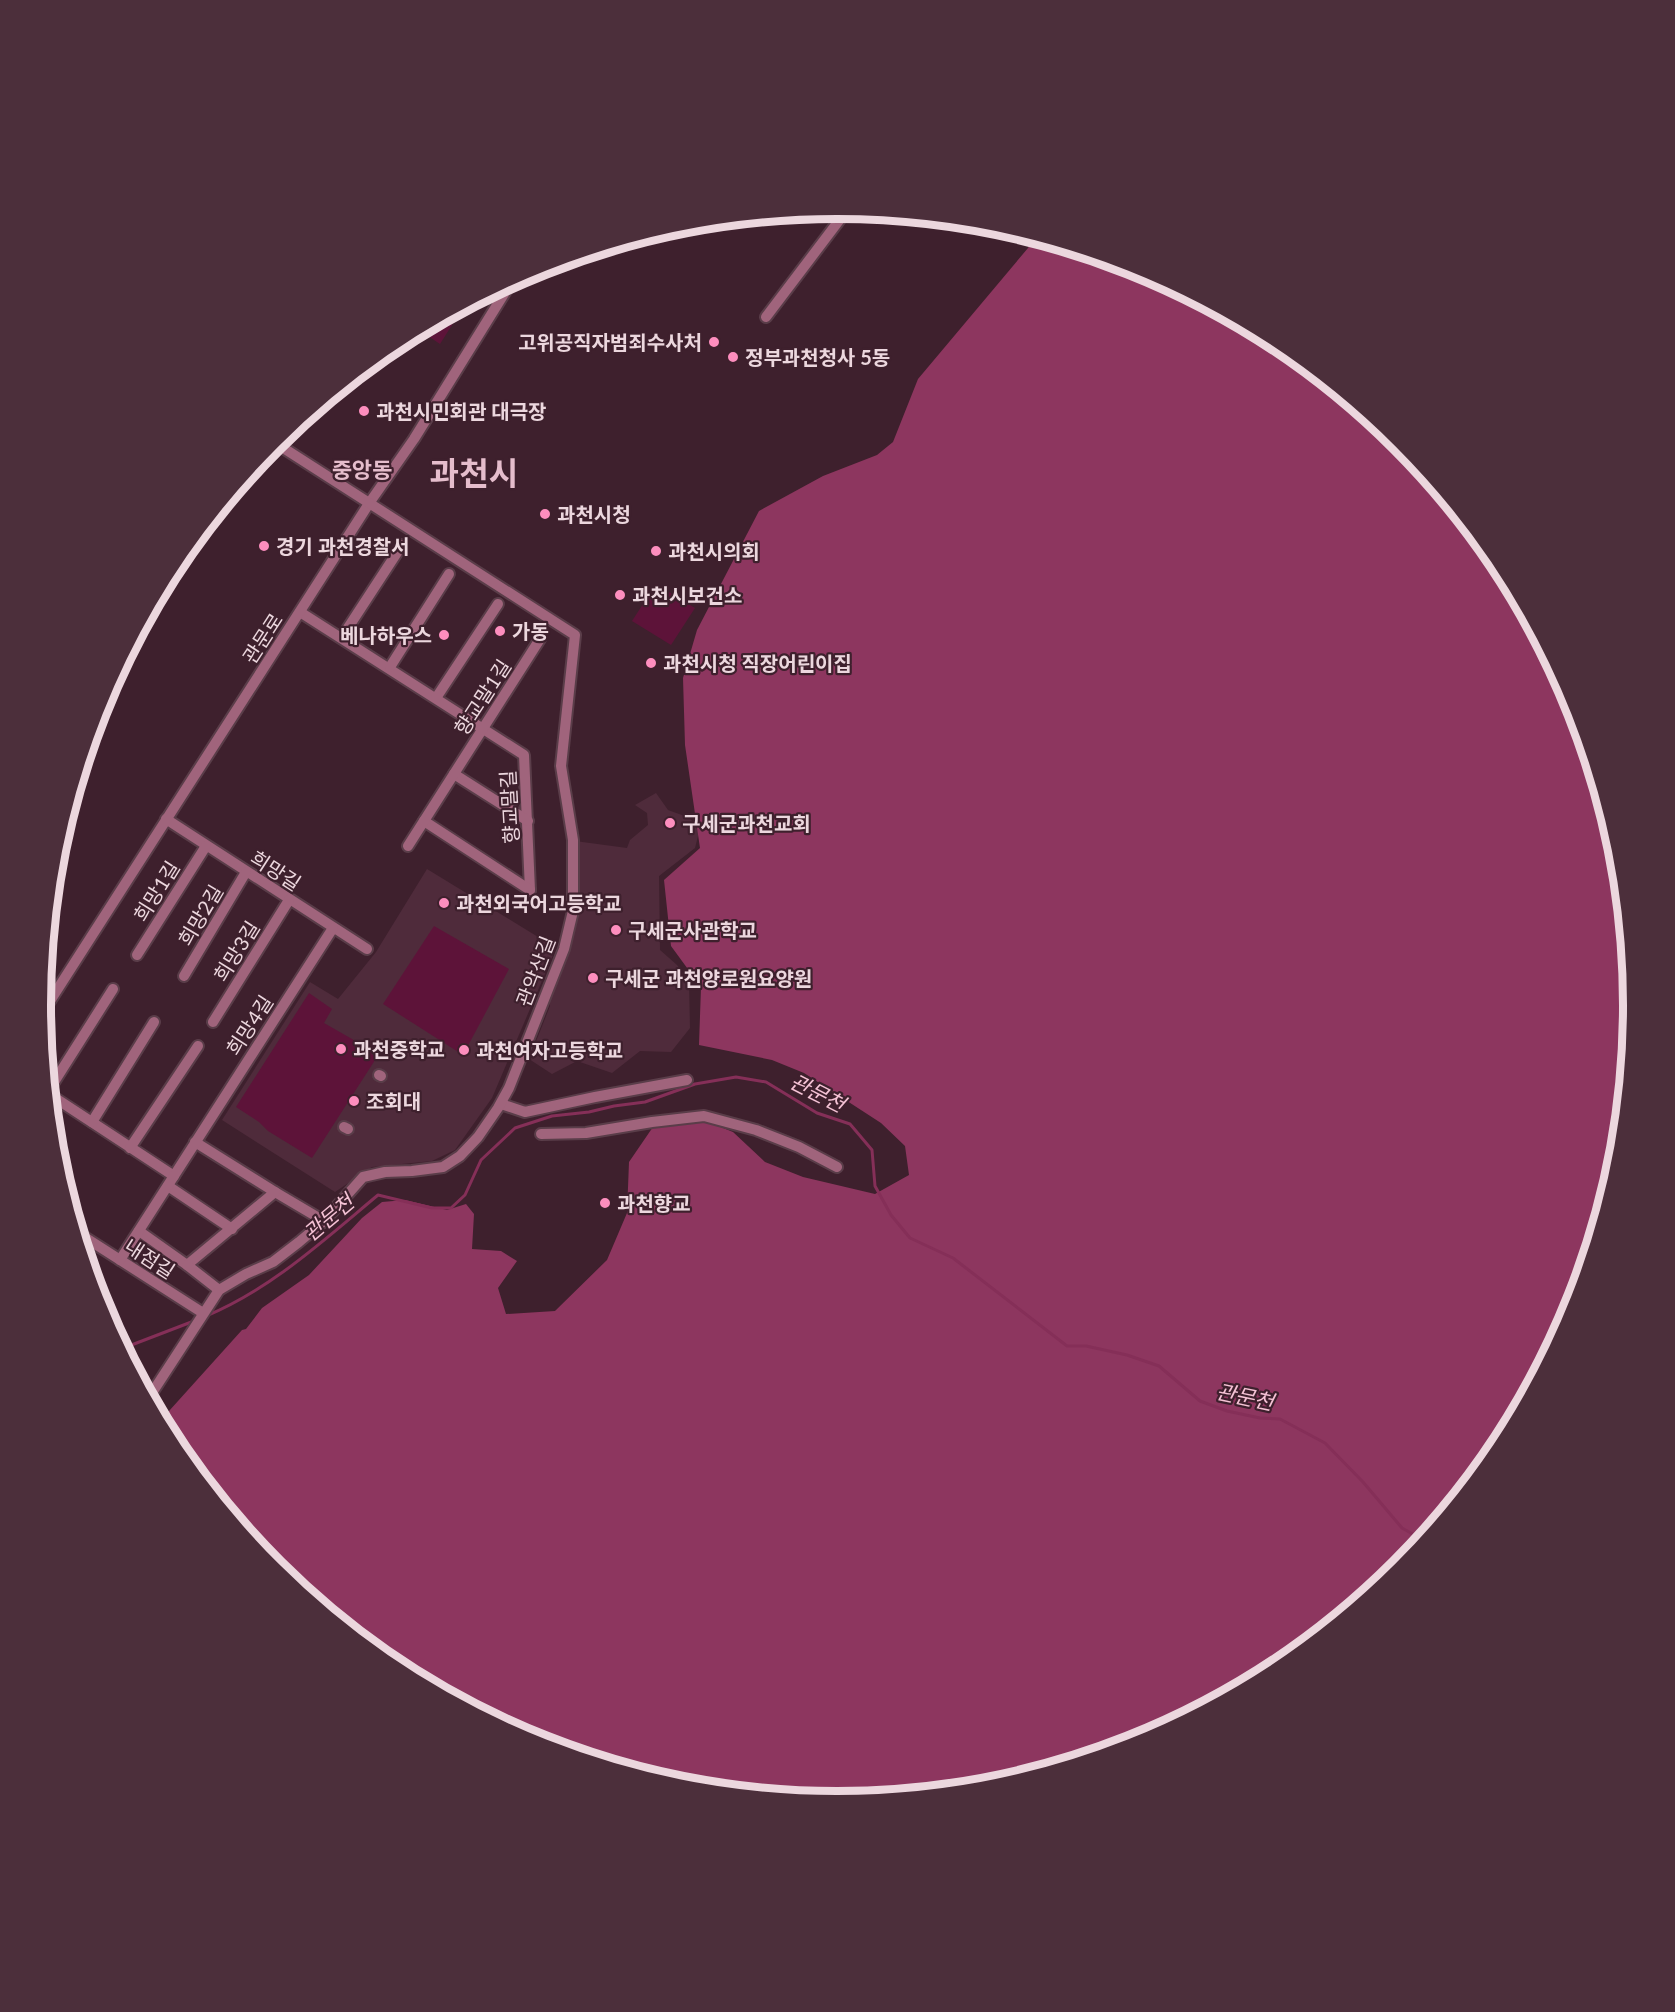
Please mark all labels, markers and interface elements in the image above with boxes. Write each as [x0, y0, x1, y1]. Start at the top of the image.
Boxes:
place label: 고위공직자범죄수사처 [518, 330, 702, 354]
marker: 고위공직자범죄수사처 [707, 335, 721, 349]
place label: 정부과천청사 5동 [745, 345, 890, 369]
marker: 정부과천청사 5동 [726, 350, 740, 364]
place label: 과천시민회관 대극장 [376, 399, 546, 423]
marker: 과천시민회관 대극장 [357, 404, 371, 418]
district label: 과천시 [430, 453, 518, 492]
district label: 중앙동 [332, 456, 392, 483]
place label: 과천시청 [557, 502, 631, 526]
marker: 과천시청 [538, 507, 552, 521]
place label: 경기 과천경찰서 [276, 534, 410, 558]
marker: 경기 과천경찰서 [257, 539, 271, 553]
place label: 과천시의회 [668, 539, 760, 563]
marker: 과천시의회 [649, 544, 663, 558]
place label: 과천시보건소 [632, 583, 742, 607]
marker: 과천시보건소 [613, 588, 627, 602]
street label: 관문로 [237, 608, 287, 668]
place label: 가동 [512, 619, 549, 643]
place label: 베나하우스 [340, 623, 432, 647]
marker: 가동 [493, 624, 507, 638]
marker: 베나하우스 [437, 628, 451, 642]
place label: 과천시청 직장어린이집 [663, 651, 852, 675]
street label: 향교말1길 [449, 655, 515, 739]
marker: 과천시청 직장어린이집 [644, 656, 658, 670]
street label: 향교말길 [495, 770, 523, 844]
place label: 구세군과천교회 [682, 811, 811, 835]
marker: 구세군과천교회 [663, 816, 677, 830]
street label: 희망길 [246, 845, 306, 895]
street label: 희망1길 [128, 856, 184, 926]
street label: 희망2길 [173, 880, 227, 950]
place label: 과천외국어고등학교 [456, 891, 622, 915]
marker: 과천외국어고등학교 [437, 896, 451, 910]
street label: 희망3길 [208, 916, 264, 986]
place label: 구세군사관학교 [628, 918, 757, 942]
marker: 구세군사관학교 [609, 923, 623, 937]
street label: 관악산길 [511, 932, 559, 1010]
place label: 구세군 과천양로원요양원 [605, 966, 812, 990]
marker: 구세군 과천양로원요양원 [586, 971, 600, 985]
street label: 희망4길 [221, 990, 277, 1060]
place label: 과천중학교 [353, 1037, 445, 1061]
place label: 과천여자고등학교 [476, 1038, 623, 1062]
marker: 과천중학교 [334, 1042, 348, 1056]
marker: 과천여자고등학교 [457, 1043, 471, 1057]
water label: 관문천 [786, 1068, 852, 1118]
place label: 조회대 [366, 1089, 421, 1113]
marker: 조회대 [347, 1094, 361, 1108]
water label: 관문천 [298, 1187, 360, 1245]
place label: 과천향교 [617, 1191, 691, 1215]
marker: 과천향교 [598, 1196, 612, 1210]
street label: 내점길 [120, 1233, 180, 1283]
water label: 관문천 [1214, 1378, 1279, 1415]

